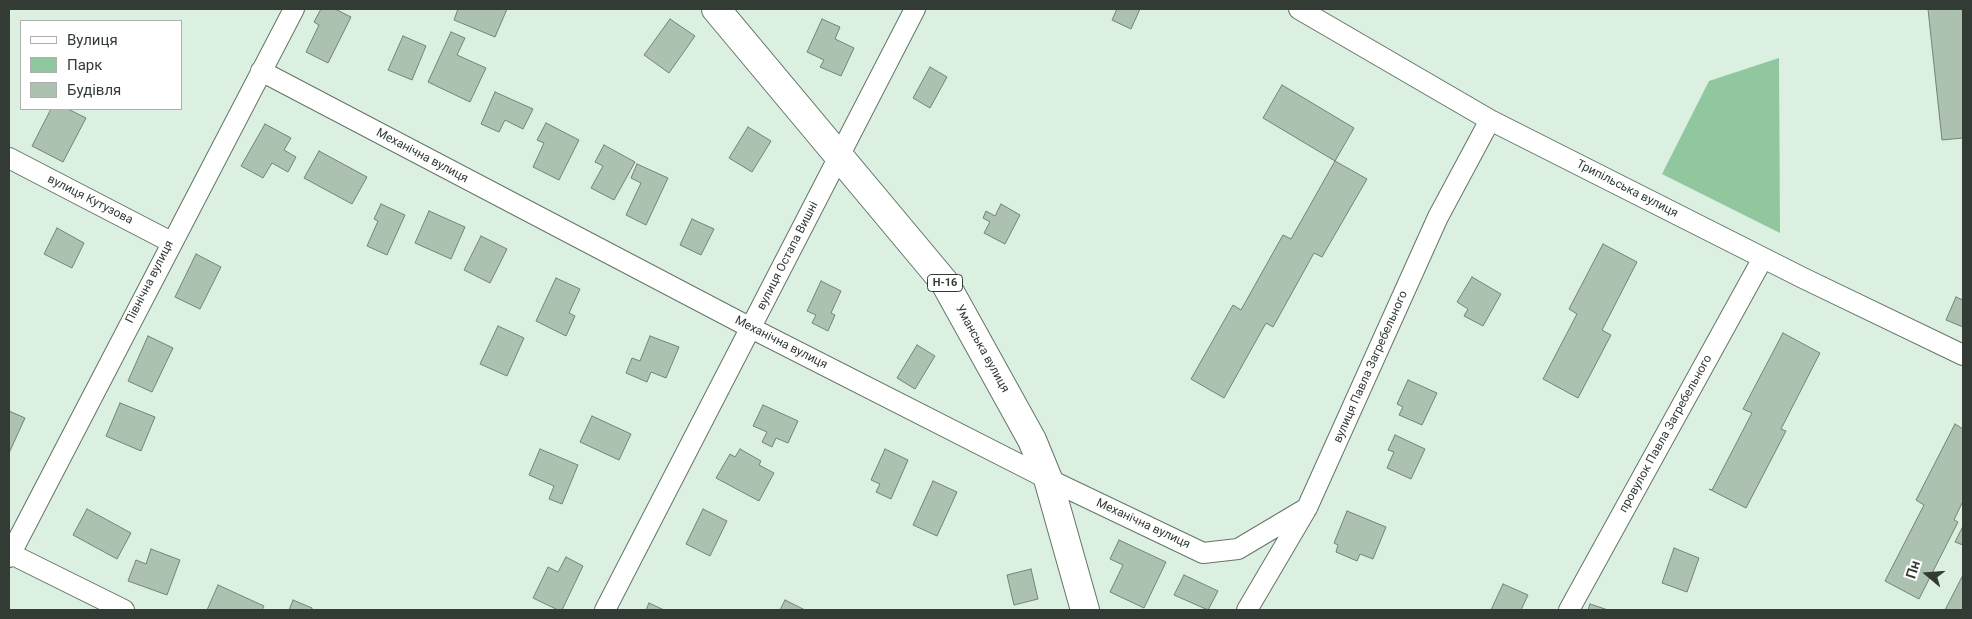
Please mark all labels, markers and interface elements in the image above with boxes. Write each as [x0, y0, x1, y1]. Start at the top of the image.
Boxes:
legend [20, 20, 182, 110]
text: Вулиця [67, 31, 118, 49]
text: Парк [67, 56, 102, 74]
text: Будівля [67, 81, 121, 99]
street label: Механічна вулиця [374, 126, 470, 186]
street label: Трипільська вулиця [1574, 157, 1680, 221]
street label: вулиця Кутузова [45, 172, 135, 228]
street label: вулиця Остапа Вишні [754, 199, 822, 313]
street label: Північна вулиця [123, 238, 177, 326]
road number: Н-16 [928, 274, 962, 292]
street label: вулиця Павла Загребельного [1331, 289, 1411, 445]
street label: Уманська вулиця [952, 303, 1012, 395]
street label: Механічна вулиця [732, 313, 830, 373]
street label: провулок Павла Загребельного [1617, 353, 1715, 515]
street label: Механічна вулиця [1094, 496, 1192, 552]
north arrow [1902, 549, 1952, 599]
text: Пн [1902, 558, 1923, 580]

